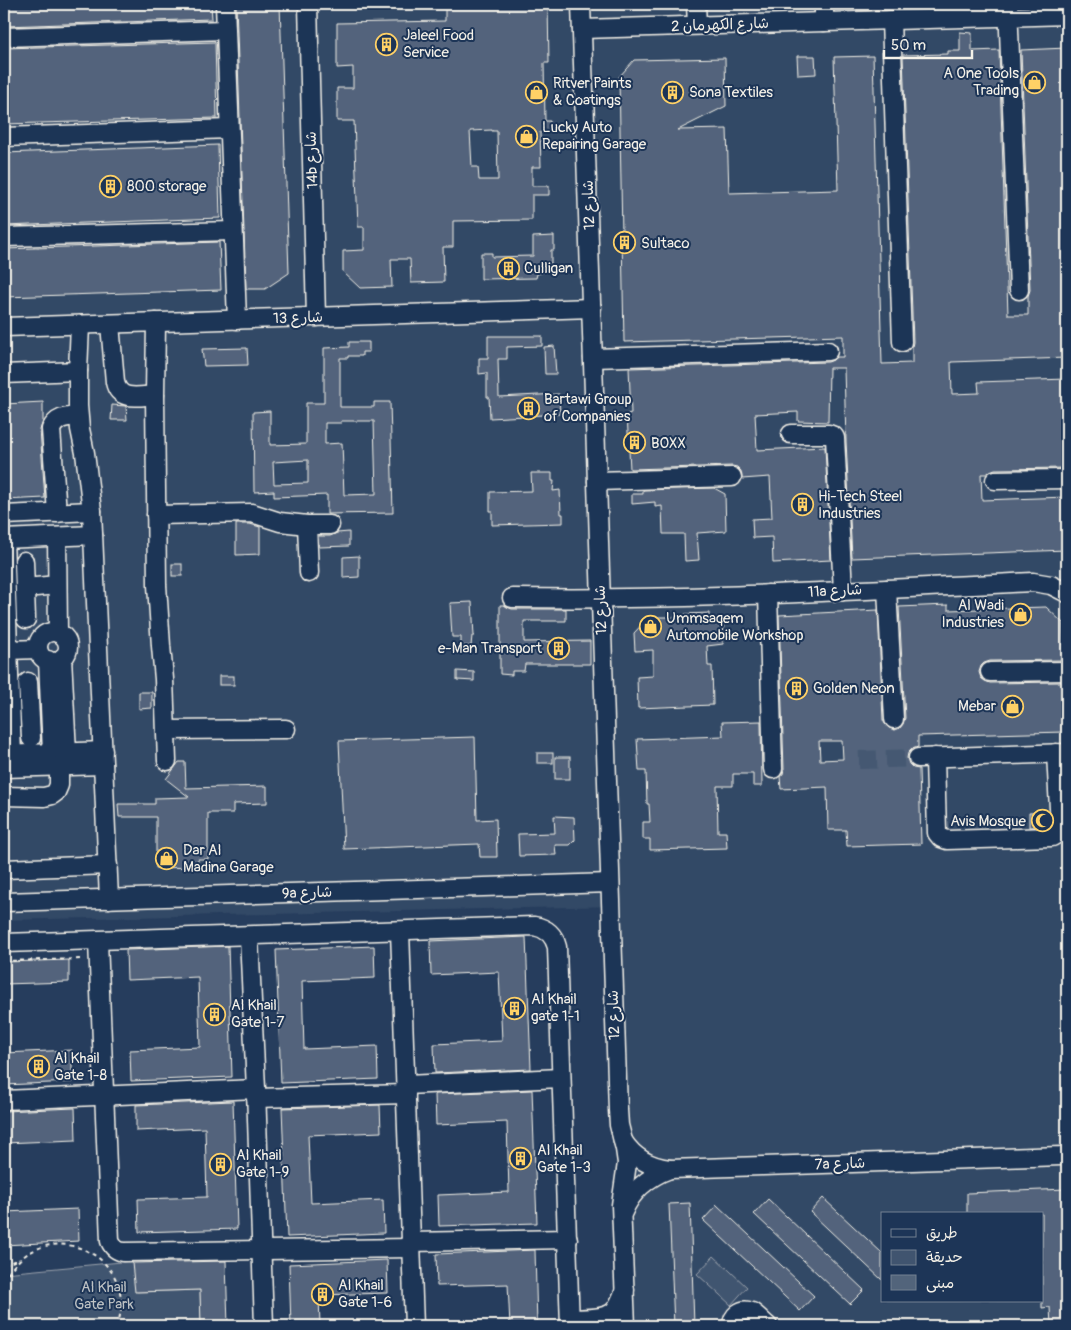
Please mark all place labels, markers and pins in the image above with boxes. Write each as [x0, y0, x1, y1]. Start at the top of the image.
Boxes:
place label: Jaleel Food Service [403, 26, 474, 62]
building icon: Jaleel Food Service [375, 32, 399, 56]
place label: A One Tools Trading [943, 64, 1019, 100]
shop icon: A One Tools Trading [1023, 70, 1047, 94]
place label: Ritver Paints & Coatings [553, 74, 632, 110]
shop icon: Ritver Paints & Coatings [525, 80, 549, 104]
building icon: Sona Textiles [661, 80, 685, 104]
place label: Sona Textiles [689, 83, 773, 102]
place label: Lucky Auto Repairing Garage [542, 118, 647, 154]
shop icon: Lucky Auto Repairing Garage [514, 124, 538, 148]
building icon: 800 storage [99, 174, 123, 198]
place label: 800 storage [127, 177, 207, 196]
building icon: Sultaco [613, 231, 637, 255]
place label: Sultaco [641, 234, 690, 253]
building icon: Culligan [496, 256, 520, 280]
place label: Culligan [524, 259, 573, 278]
place label: Bartawi Group of Companies [544, 390, 632, 426]
building icon: Bartawi Group of Companies [516, 396, 540, 420]
building icon: BOXX [623, 431, 647, 455]
place label: BOXX [651, 434, 686, 453]
place label: Hi-Tech Steel Industries [818, 487, 902, 523]
building icon: Hi-Tech Steel Industries [790, 493, 814, 517]
place label: Al Wadi Industries [942, 596, 1004, 632]
shop icon: Al Wadi Industries [1008, 602, 1032, 626]
place label: Ummsaqem Automobile Workshop [666, 609, 803, 645]
shop icon: Ummsaqem Automobile Workshop [638, 615, 662, 639]
building icon: e-Man Transport [546, 636, 570, 660]
place label: e-Man Transport [438, 639, 543, 658]
building icon: Golden Neon [785, 676, 809, 700]
place label: Golden Neon [813, 679, 895, 698]
shop icon: Mebar [1000, 694, 1024, 718]
place label: Mebar [958, 697, 997, 716]
mosque icon: Avis Mosque [1030, 809, 1054, 833]
place label: Avis Mosque [950, 812, 1027, 831]
place label: Dar Al Madina Garage [183, 841, 274, 877]
shop icon: Dar Al Madina Garage [155, 847, 179, 871]
place label: Al Khail gate 1-1 [531, 990, 580, 1026]
place label: Al Khail Gate 1-7 [231, 996, 284, 1032]
building icon: Al Khail gate 1-1 [503, 996, 527, 1020]
building icon: Al Khail Gate 1-7 [203, 1002, 227, 1026]
place label: Al Khail Gate 1-8 [54, 1049, 107, 1085]
building icon: Al Khail Gate 1-8 [26, 1055, 50, 1079]
place label: Al Khail Gate 1-3 [537, 1141, 591, 1177]
place label: Al Khail Gate 1-9 [236, 1146, 289, 1182]
building icon: Al Khail Gate 1-3 [509, 1147, 533, 1171]
building icon: Al Khail Gate 1-9 [208, 1152, 232, 1176]
place label: Al Khail Gate 1-6 [338, 1276, 392, 1312]
building icon: Al Khail Gate 1-6 [310, 1282, 334, 1306]

